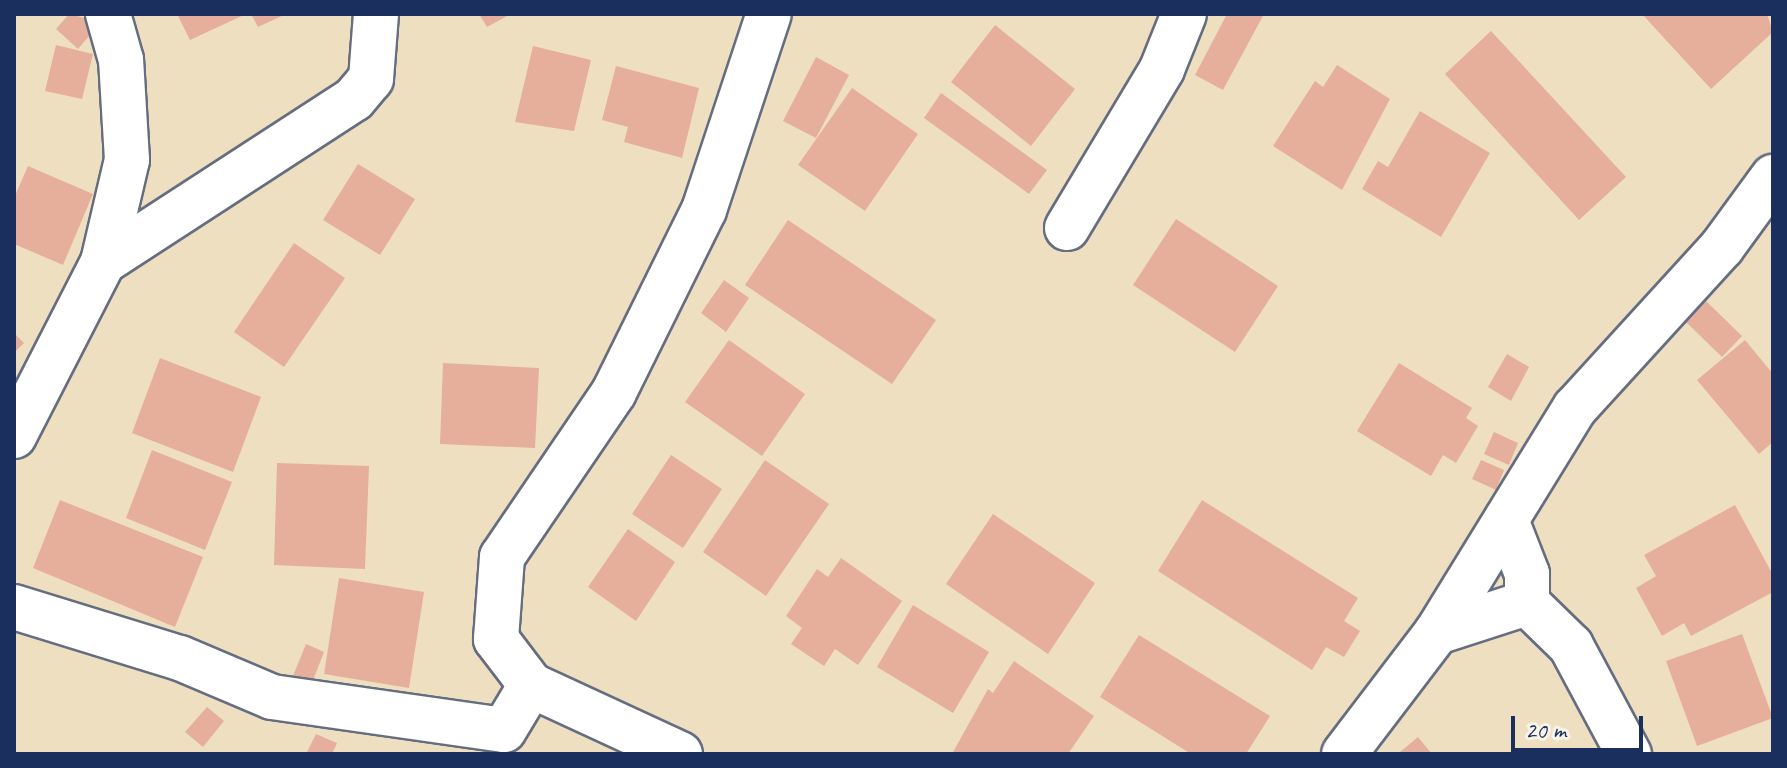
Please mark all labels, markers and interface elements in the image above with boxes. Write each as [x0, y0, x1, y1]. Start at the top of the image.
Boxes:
scale bar [1515, 700, 1647, 750]
text: 20 m [1525, 715, 1566, 745]

